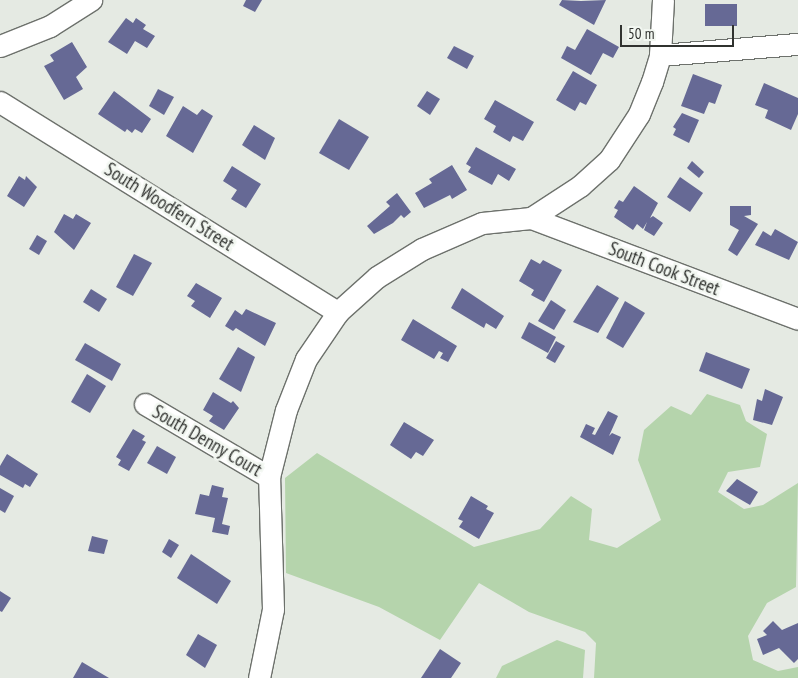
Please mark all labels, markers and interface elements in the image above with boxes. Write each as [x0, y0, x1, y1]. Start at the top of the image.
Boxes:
scale bar [623, 15, 737, 47]
text: 50 m [628, 24, 654, 43]
street label: South Woodfern Street [100, 158, 238, 256]
street label: South Cook Street [605, 237, 723, 301]
street label: South Denny Court [148, 400, 266, 482]

